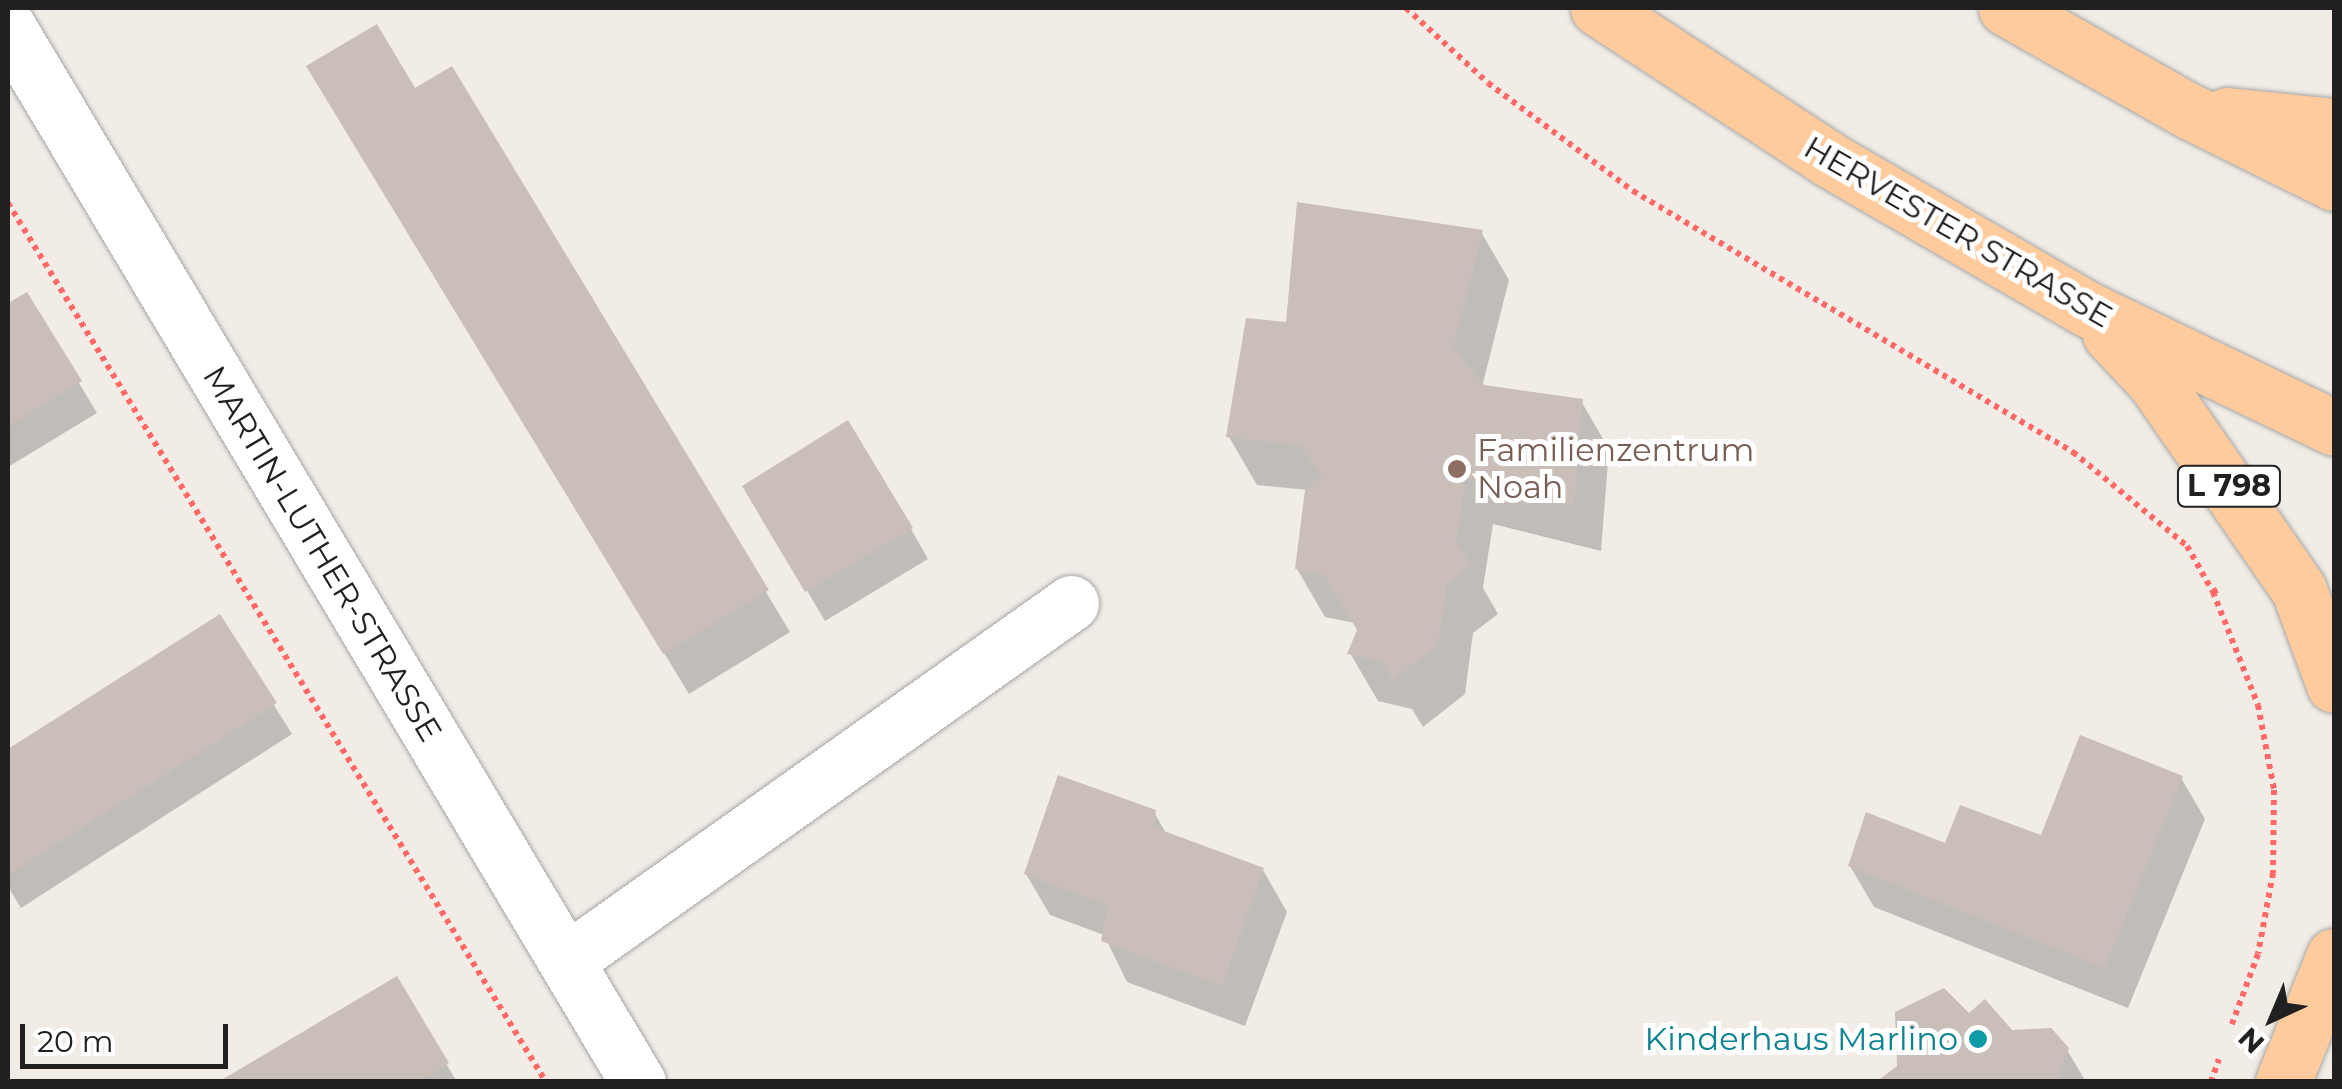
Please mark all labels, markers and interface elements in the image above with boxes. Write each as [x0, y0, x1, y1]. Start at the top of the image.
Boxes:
street label: HERVESTER STRASSE [1797, 128, 2119, 336]
street label: MARTIN-LUTHER-STRASSE [195, 359, 449, 749]
place label: Familienzentrum Noah [1477, 432, 1755, 507]
marker: Familienzentrum Noah [1446, 458, 1468, 480]
road number: L 798 [2176, 461, 2282, 511]
north arrow [2222, 969, 2322, 1069]
scale bar [25, 1004, 232, 1066]
place label: Kinderhaus Marlino [1644, 1020, 1958, 1058]
text: N [2231, 1020, 2271, 1061]
text: 20 m [37, 1023, 114, 1060]
marker: Kinderhaus Marlino [1967, 1028, 1989, 1050]

